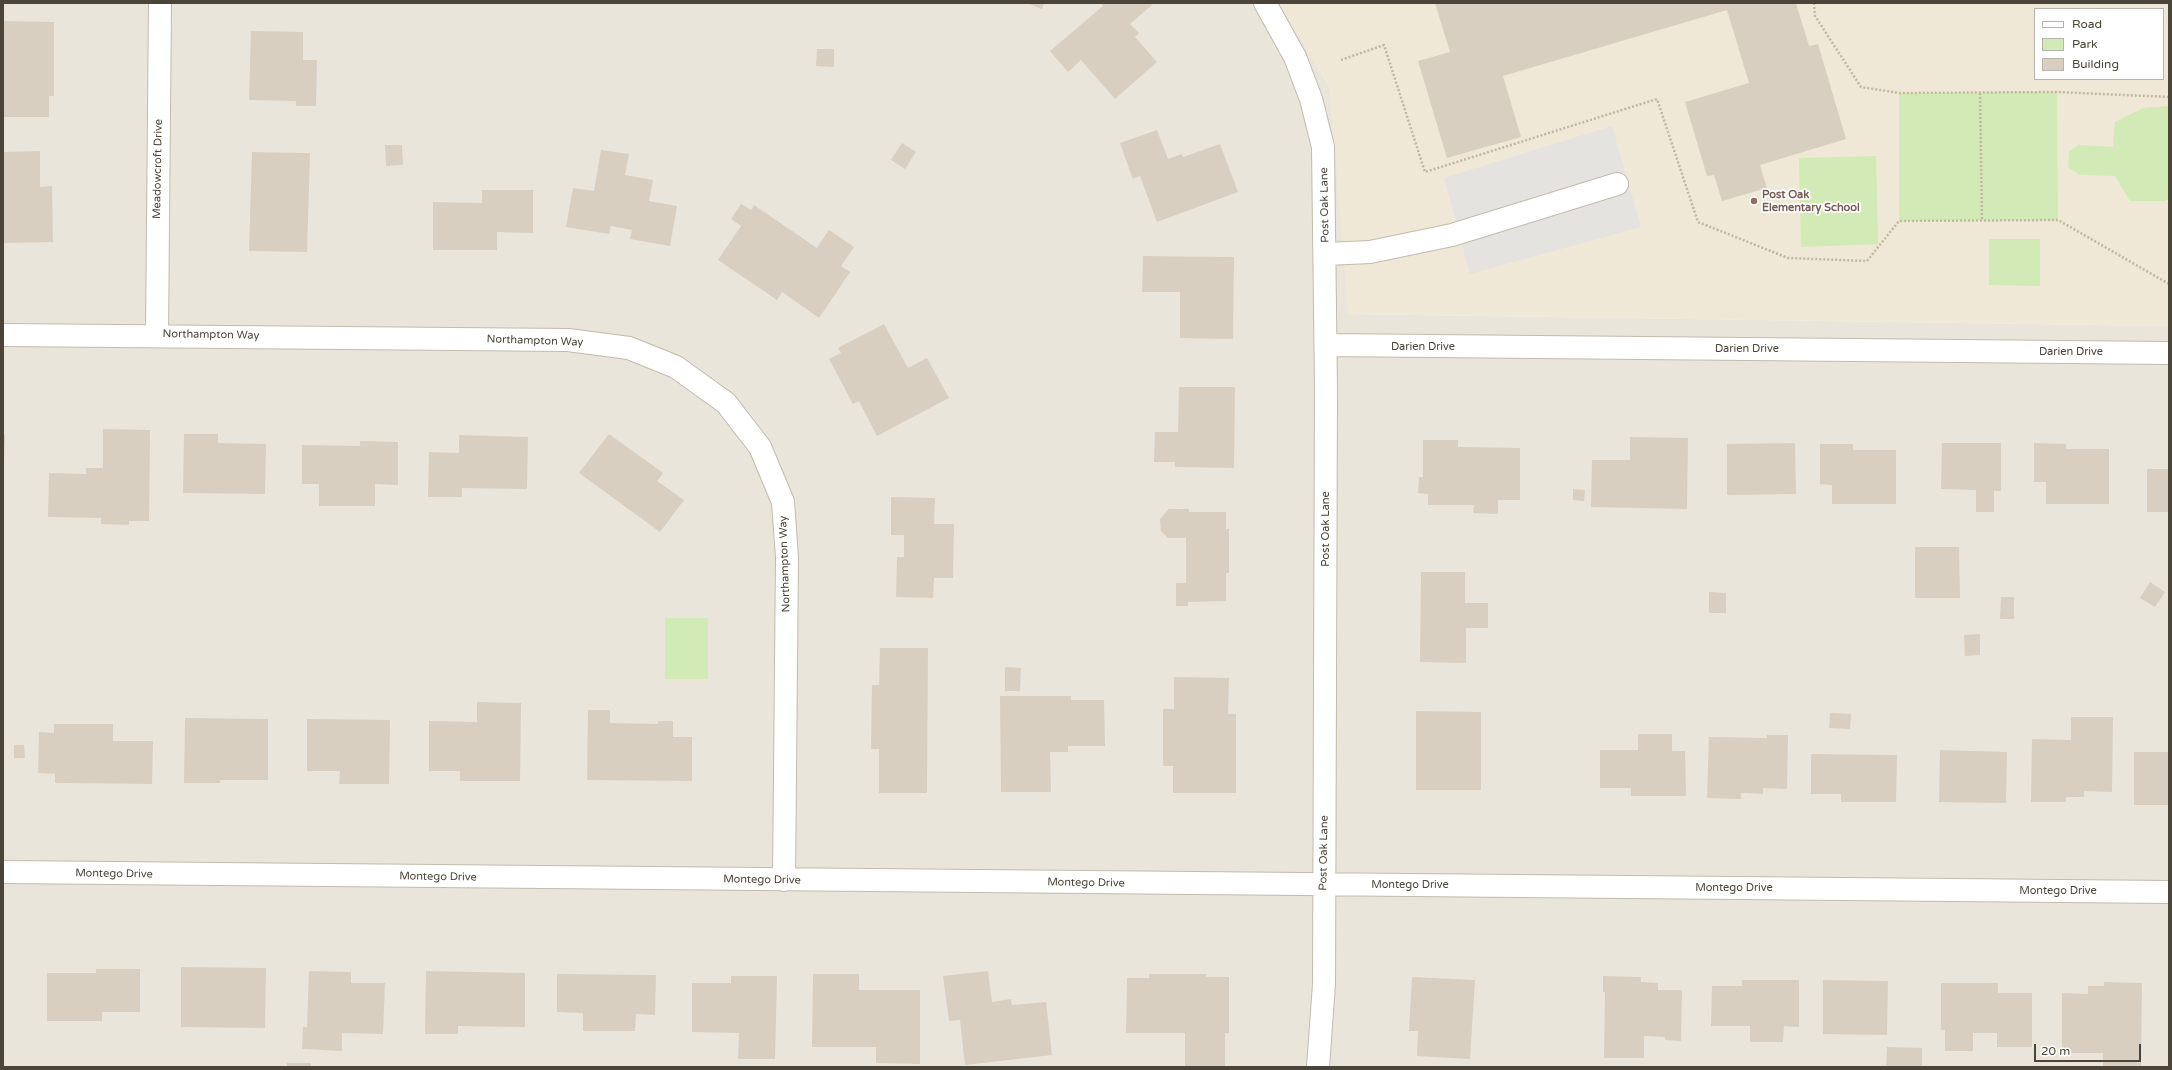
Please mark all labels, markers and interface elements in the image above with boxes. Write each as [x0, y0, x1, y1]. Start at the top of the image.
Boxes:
legend [2034, 8, 2164, 80]
text: Road [2072, 17, 2102, 31]
text: Park [2072, 37, 2098, 51]
text: Building [2072, 57, 2119, 71]
street label: Meadowcroft Drive [151, 119, 165, 219]
street label: Post Oak Lane [1318, 167, 1332, 243]
place label: Post Oak Elementary School [1762, 188, 1860, 214]
marker: Post Oak Elementary School [1749, 196, 1759, 206]
street label: Northampton Way [163, 328, 259, 342]
street label: Northampton Way [486, 333, 584, 349]
street label: Darien Drive [1391, 340, 1455, 354]
street label: Darien Drive [1715, 342, 1779, 356]
street label: Darien Drive [2039, 345, 2103, 359]
street label: Post Oak Lane [1319, 491, 1333, 567]
street label: Northampton Way [777, 515, 793, 613]
street label: Post Oak Lane [1317, 815, 1331, 891]
street label: Montego Drive [75, 867, 153, 881]
street label: Montego Drive [399, 870, 477, 884]
street label: Montego Drive [723, 873, 801, 887]
street label: Montego Drive [1047, 876, 1125, 890]
street label: Montego Drive [1371, 878, 1449, 892]
street label: Montego Drive [1695, 881, 1773, 895]
street label: Montego Drive [2019, 884, 2097, 898]
scale bar [2036, 1036, 2143, 1062]
text: 20 m [2041, 1044, 2070, 1058]

